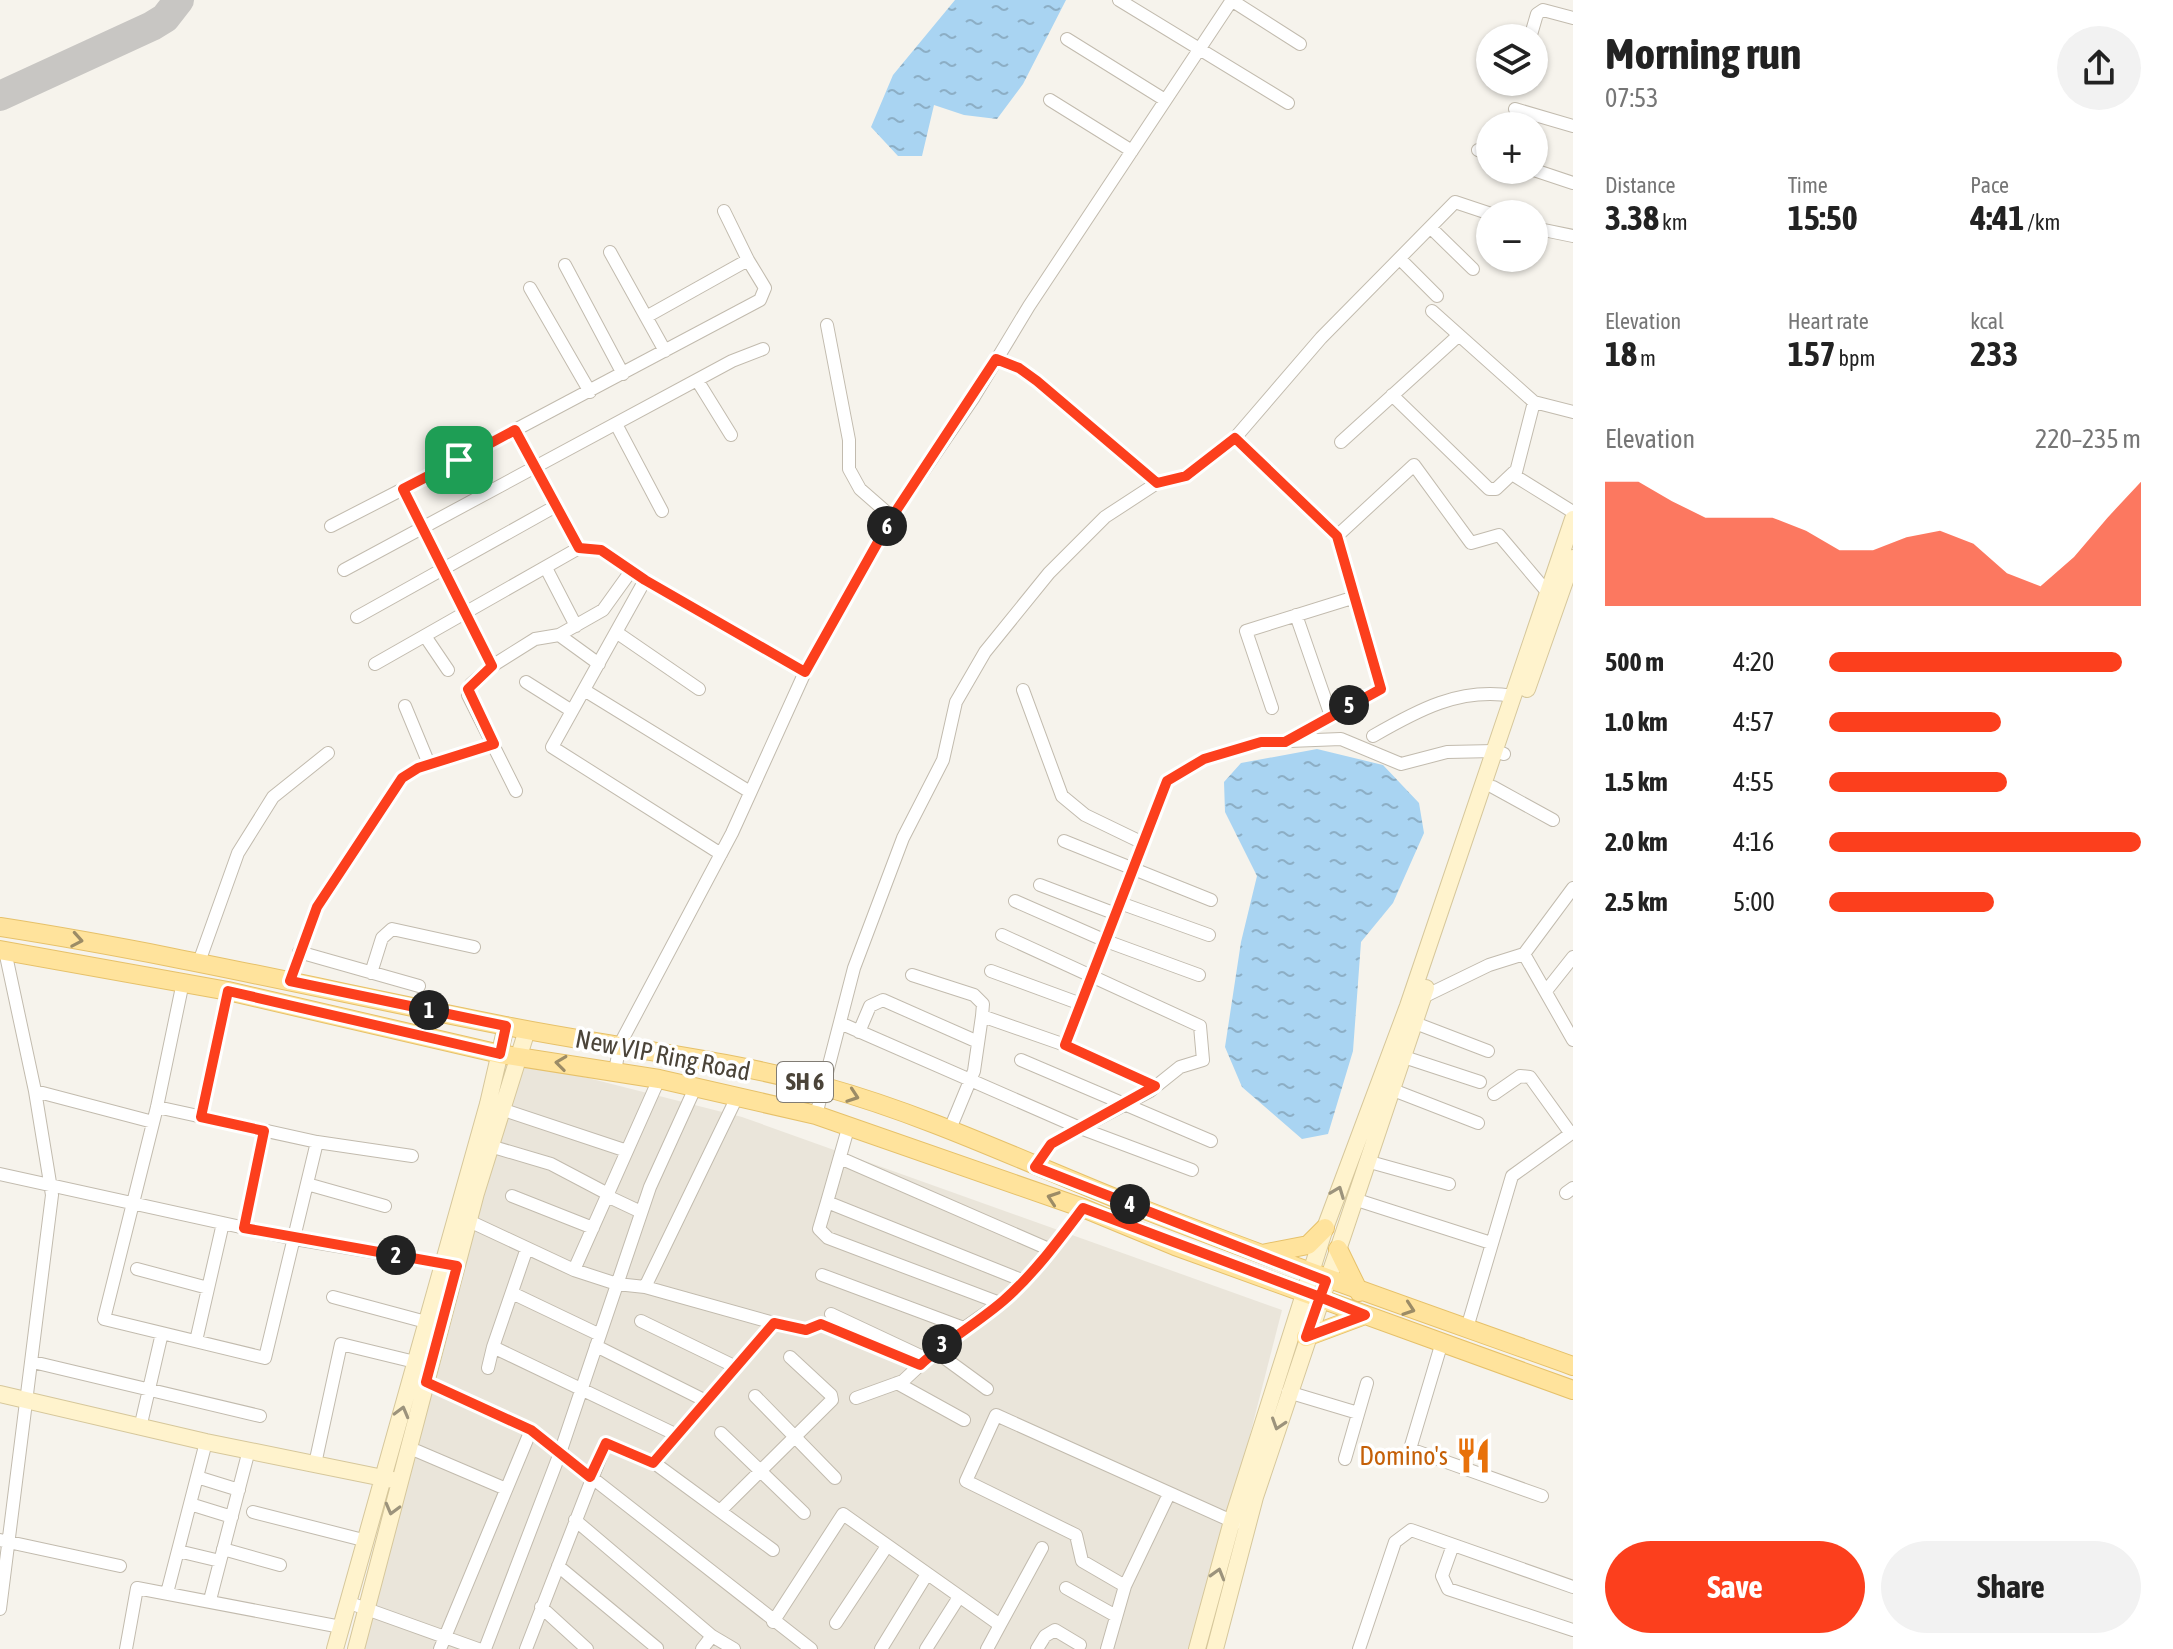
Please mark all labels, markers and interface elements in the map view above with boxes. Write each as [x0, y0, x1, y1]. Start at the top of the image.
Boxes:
map controls [1476, 24, 1548, 272]
button: layers [1476, 24, 1548, 96]
button: share [2057, 26, 2141, 110]
text: Morning run [1605, 28, 1801, 78]
text: 07:53 [1605, 83, 1659, 113]
button: + [1476, 112, 1548, 184]
text: Distance [1605, 172, 1676, 198]
text: Time [1788, 172, 1828, 198]
text: Pace [1970, 172, 2009, 198]
text: 3.38 [1605, 198, 1659, 237]
text: 15:50 [1788, 198, 1858, 237]
text: 4:41 [1970, 198, 2024, 237]
button: − [1476, 200, 1548, 272]
text: km [1659, 209, 1688, 235]
text: /km [2024, 209, 2060, 235]
text: Elevation [1605, 308, 1681, 334]
text: Heart rate [1788, 308, 1869, 334]
text: kcal [1970, 308, 2004, 334]
text: 18 [1605, 334, 1637, 373]
text: 157 [1788, 334, 1836, 373]
text: 233 [1970, 334, 2018, 373]
text: m [1637, 345, 1656, 371]
text: bpm [1836, 345, 1875, 371]
text: Elevation [1605, 424, 1695, 454]
text: 220–235 m [2035, 424, 2141, 454]
pin [425, 426, 493, 494]
icon: arrive [437, 438, 481, 482]
pin: 6 [867, 506, 907, 546]
text: 6 [882, 513, 892, 539]
text: 500 m [1605, 647, 1664, 677]
text: 4:20 [1733, 647, 1774, 677]
pin: 5 [1329, 685, 1369, 725]
text: 5 [1344, 692, 1354, 718]
text: 1.0 km [1605, 707, 1668, 737]
text: 4:57 [1733, 707, 1774, 737]
text: 1.5 km [1605, 767, 1668, 797]
text: 4:55 [1733, 767, 1774, 797]
text: 2.0 km [1605, 827, 1668, 857]
text: 4:16 [1733, 827, 1774, 857]
text: 2.5 km [1605, 887, 1668, 917]
text: 5:00 [1733, 887, 1775, 917]
one-way arrow [70, 930, 84, 947]
pin: 1 [409, 990, 449, 1030]
text: 1 [424, 997, 434, 1023]
street label: New VIP Ring Road [573, 1023, 753, 1087]
one-way arrow [554, 1055, 568, 1072]
road number: SH 6 [777, 1062, 833, 1102]
one-way arrow [845, 1087, 859, 1103]
pin: 4 [1110, 1184, 1150, 1224]
one-way arrow [1329, 1185, 1345, 1199]
one-way arrow [1047, 1191, 1061, 1208]
text: 4 [1125, 1191, 1135, 1217]
pin: 2 [376, 1235, 416, 1275]
text: 2 [391, 1242, 401, 1268]
one-way arrow [1402, 1299, 1416, 1315]
pin: 3 [922, 1324, 962, 1364]
text: 3 [937, 1331, 947, 1357]
one-way arrow [392, 1406, 409, 1420]
one-way arrow [1271, 1417, 1287, 1431]
restaurant icon: Domino's [1455, 1437, 1493, 1475]
place label: Domino's [1359, 1441, 1448, 1471]
one-way arrow [385, 1502, 402, 1516]
button: Save [1605, 1541, 1865, 1633]
button: Share [1881, 1541, 2141, 1633]
one-way arrow [1209, 1568, 1226, 1581]

